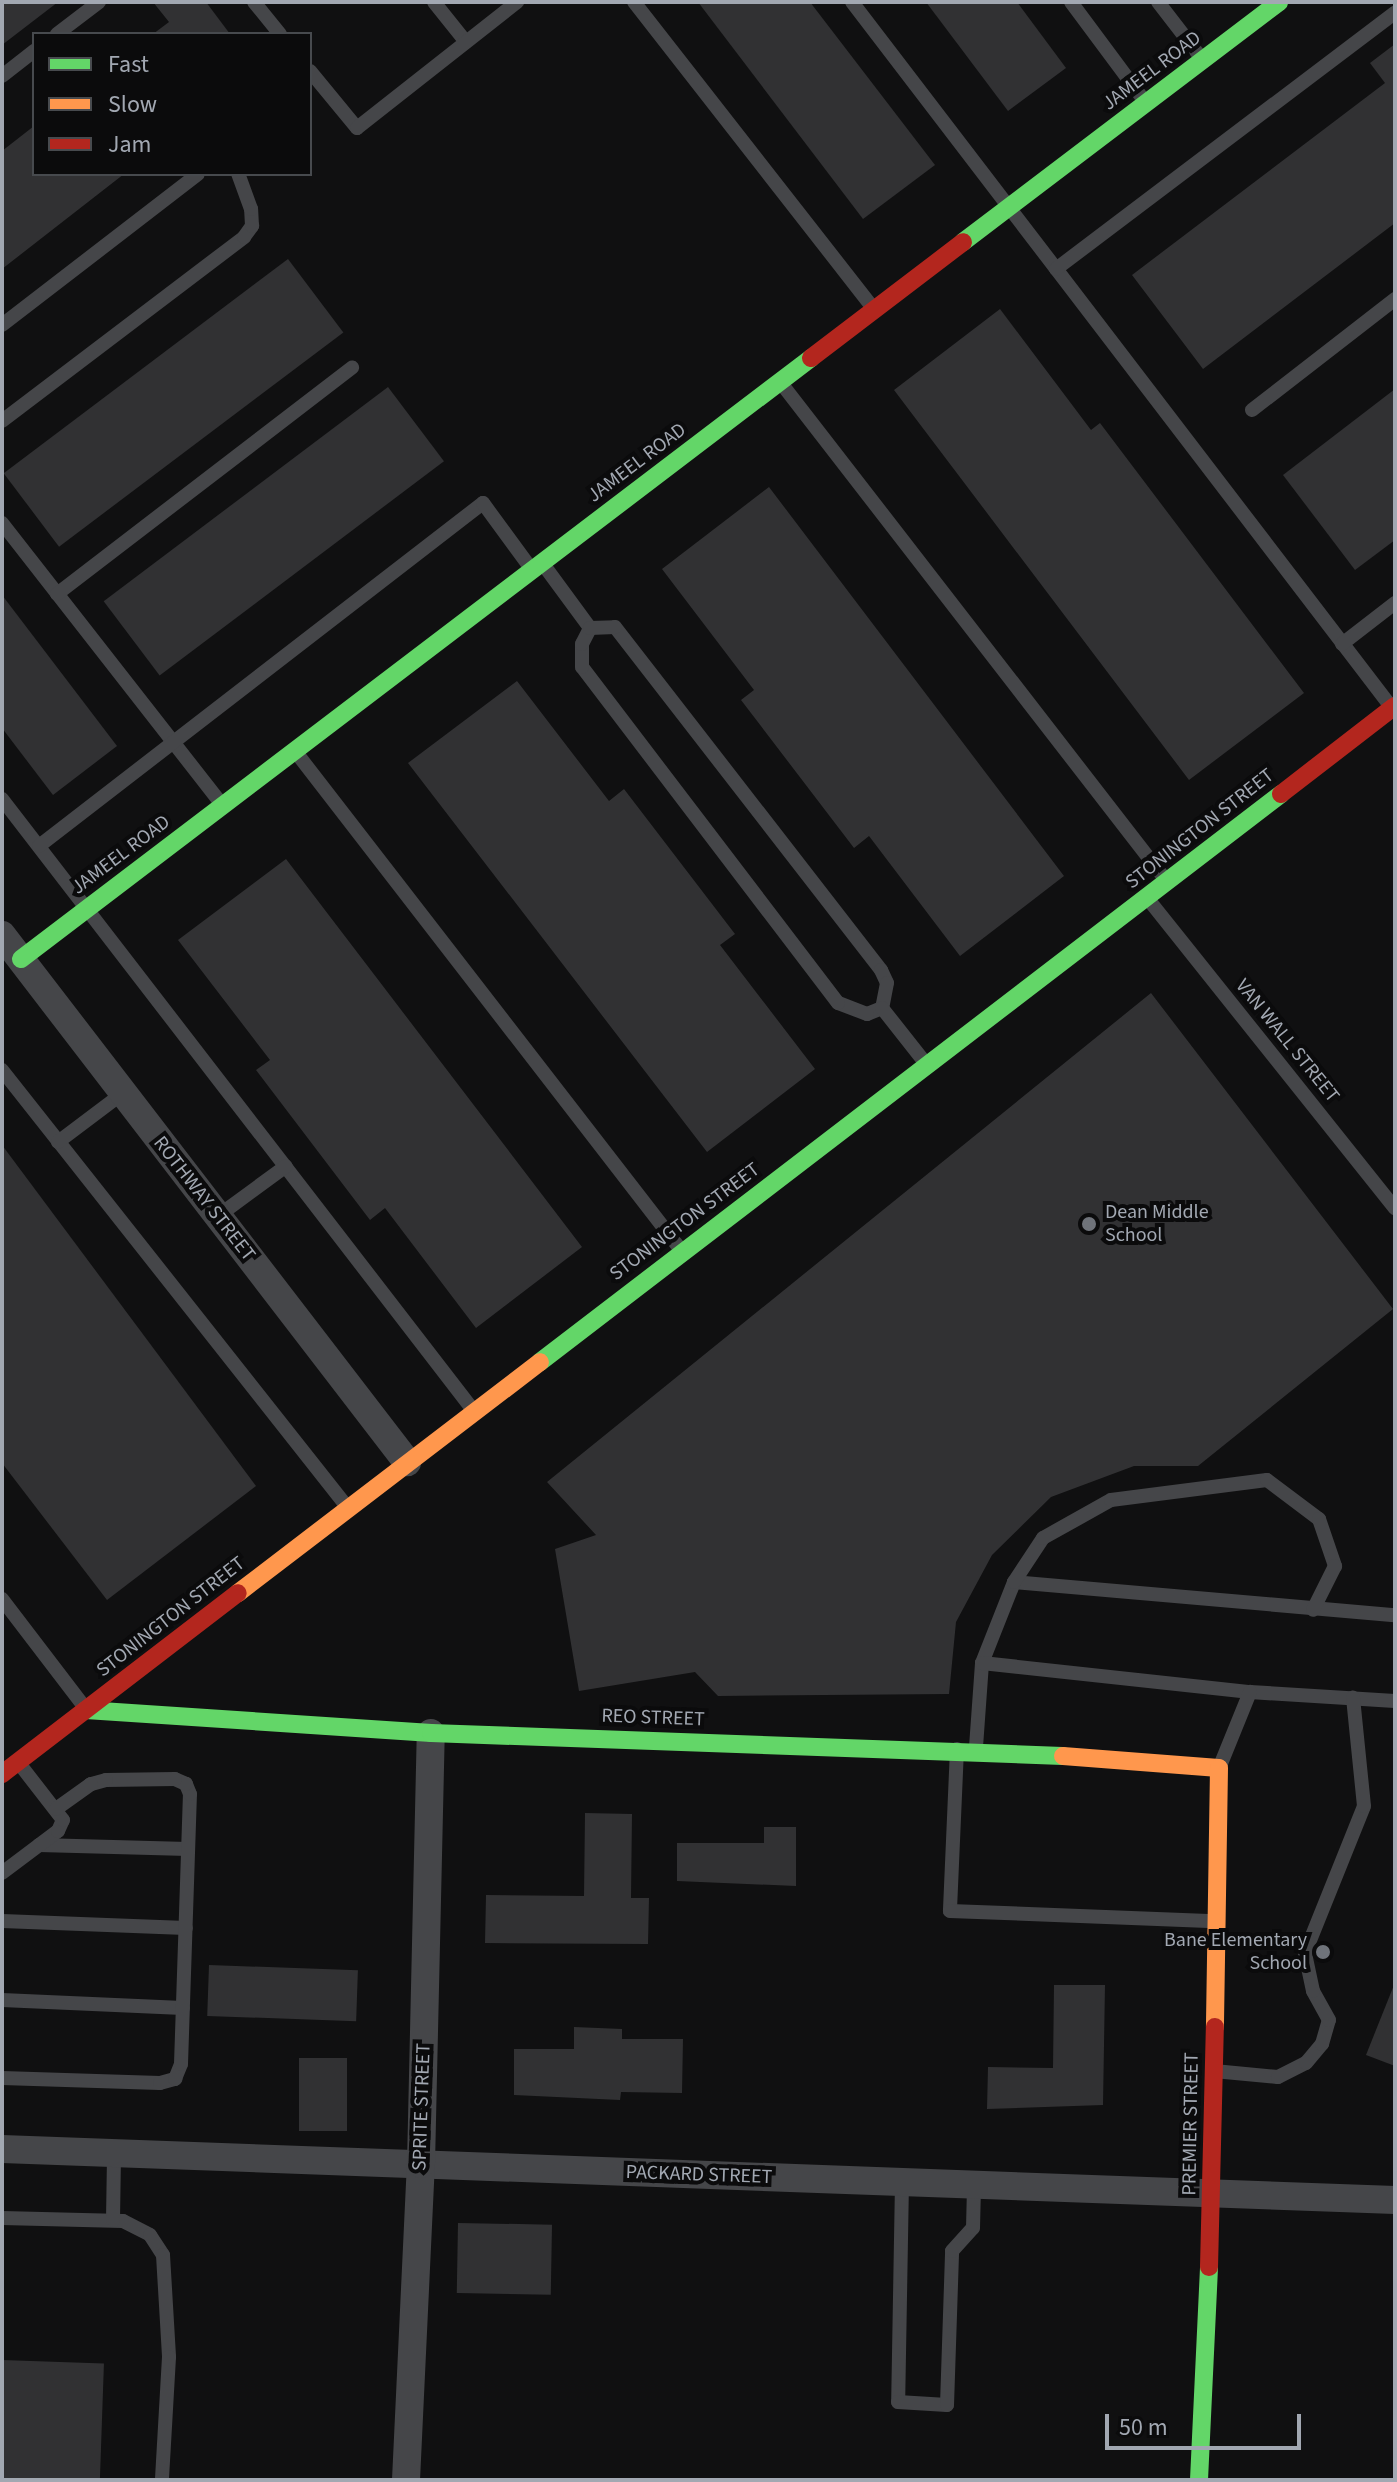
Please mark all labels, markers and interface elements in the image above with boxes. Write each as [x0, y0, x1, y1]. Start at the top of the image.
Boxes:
street label: JAMEEL ROAD [1098, 26, 1206, 116]
legend [32, 32, 312, 176]
text: Fast [108, 47, 149, 82]
text: Slow [108, 87, 157, 122]
text: Jam [108, 127, 152, 162]
street label: JAMEEL ROAD [583, 418, 691, 508]
street label: STONINGTON STREET [1121, 764, 1279, 894]
street label: JAMEEL ROAD [67, 810, 175, 900]
street label: VAN WALL STREET [1230, 974, 1344, 1108]
street label: ROTHWAY STREET [148, 1132, 260, 1266]
street label: STONINGTON STREET [605, 1158, 765, 1286]
place label: Dean Middle School [1105, 1200, 1209, 1247]
marker: Dean Middle School [1080, 1215, 1098, 1233]
street label: STONINGTON STREET [92, 1552, 250, 1682]
street label: REO STREET [601, 1704, 705, 1732]
place label: Bane Elementary School [1164, 1928, 1307, 1975]
marker: Bane Elementary School [1314, 1943, 1332, 1961]
street label: SPRITE STREET [408, 2043, 436, 2171]
street label: PREMIER STREET [1178, 2052, 1204, 2196]
street label: PACKARD STREET [625, 2160, 773, 2190]
scale bar [1109, 2398, 1305, 2448]
text: 50 m [1119, 2410, 1168, 2445]

